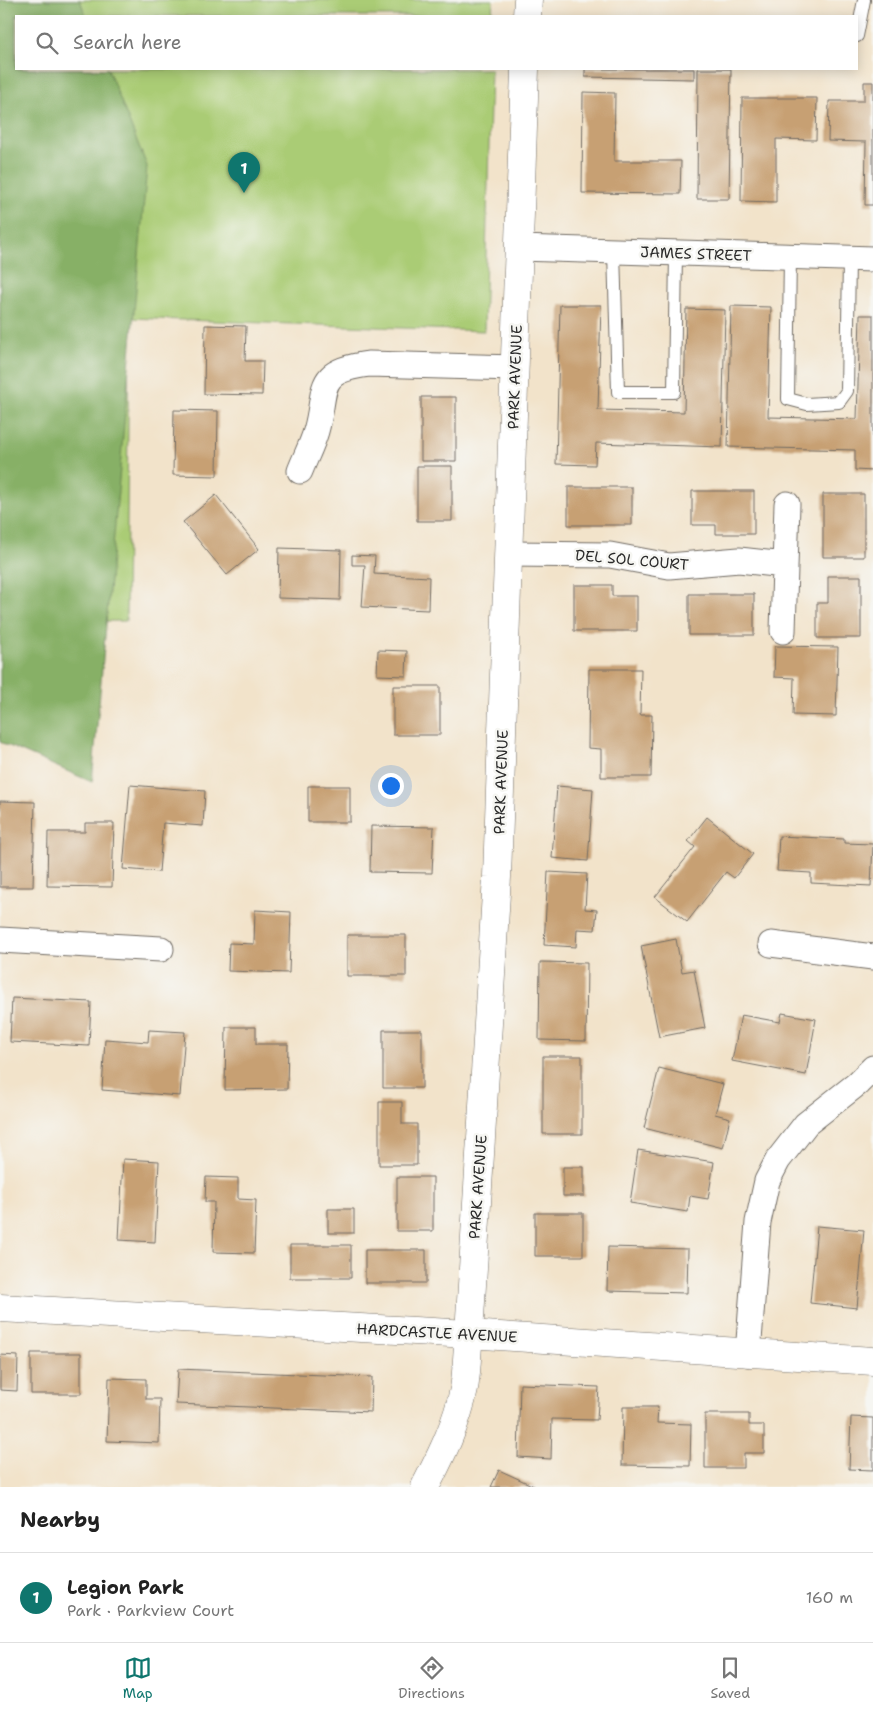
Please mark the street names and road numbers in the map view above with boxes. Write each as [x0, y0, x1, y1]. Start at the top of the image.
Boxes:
street label: JAMES STREET [640, 242, 752, 266]
street label: PARK AVENUE [503, 324, 527, 430]
street label: DEL SOL COURT [574, 545, 690, 575]
street label: PARK AVENUE [489, 729, 513, 835]
street label: PARK AVENUE [464, 1134, 492, 1240]
street label: HARDCASTLE AVENUE [356, 1319, 518, 1347]

